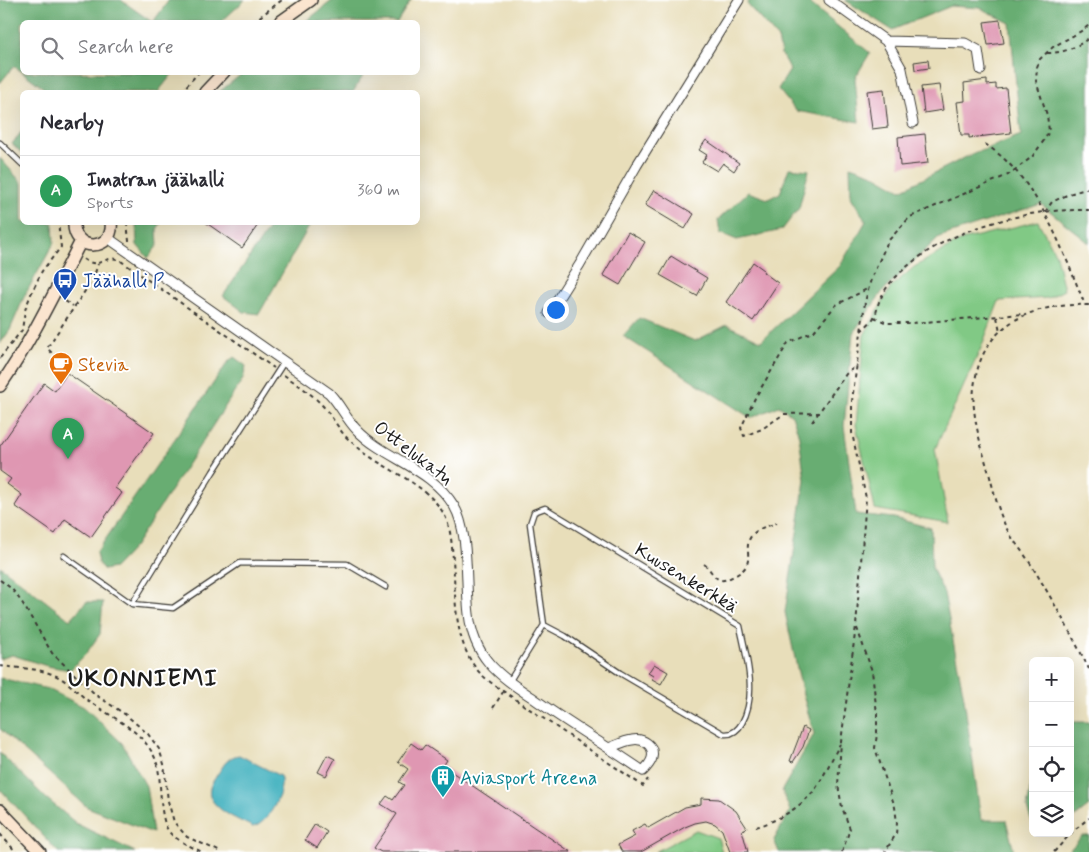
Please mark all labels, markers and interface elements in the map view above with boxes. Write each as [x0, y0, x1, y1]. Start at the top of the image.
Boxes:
search box [20, 20, 420, 75]
icon: search [38, 34, 66, 62]
text: Search here [78, 35, 174, 60]
text: Nearby [40, 109, 104, 137]
text: Imatran jäähalli [87, 168, 224, 193]
text: A [51, 180, 61, 201]
text: 360 m [357, 180, 400, 201]
text: Sports [87, 193, 133, 214]
bus stop icon: Jäähalli P [52, 267, 78, 301]
place label: Jäähalli P [82, 269, 165, 294]
your location [543, 297, 569, 323]
cafe icon: Stevia [48, 351, 74, 385]
place label: Stevia [78, 353, 129, 378]
street label: Ottelukatu [369, 415, 458, 491]
pin: A [52, 418, 84, 459]
street label: Kuusenkerkkä [630, 538, 743, 619]
map controls [1029, 657, 1074, 837]
button: + [1029, 657, 1074, 702]
district label: UKONNIEMI [68, 664, 218, 695]
button: − [1029, 702, 1074, 747]
button: locate [1029, 747, 1074, 792]
building icon: Aviasport Areena [430, 764, 456, 798]
place label: Aviasport Areena [460, 766, 597, 791]
button: layers [1029, 792, 1074, 837]

